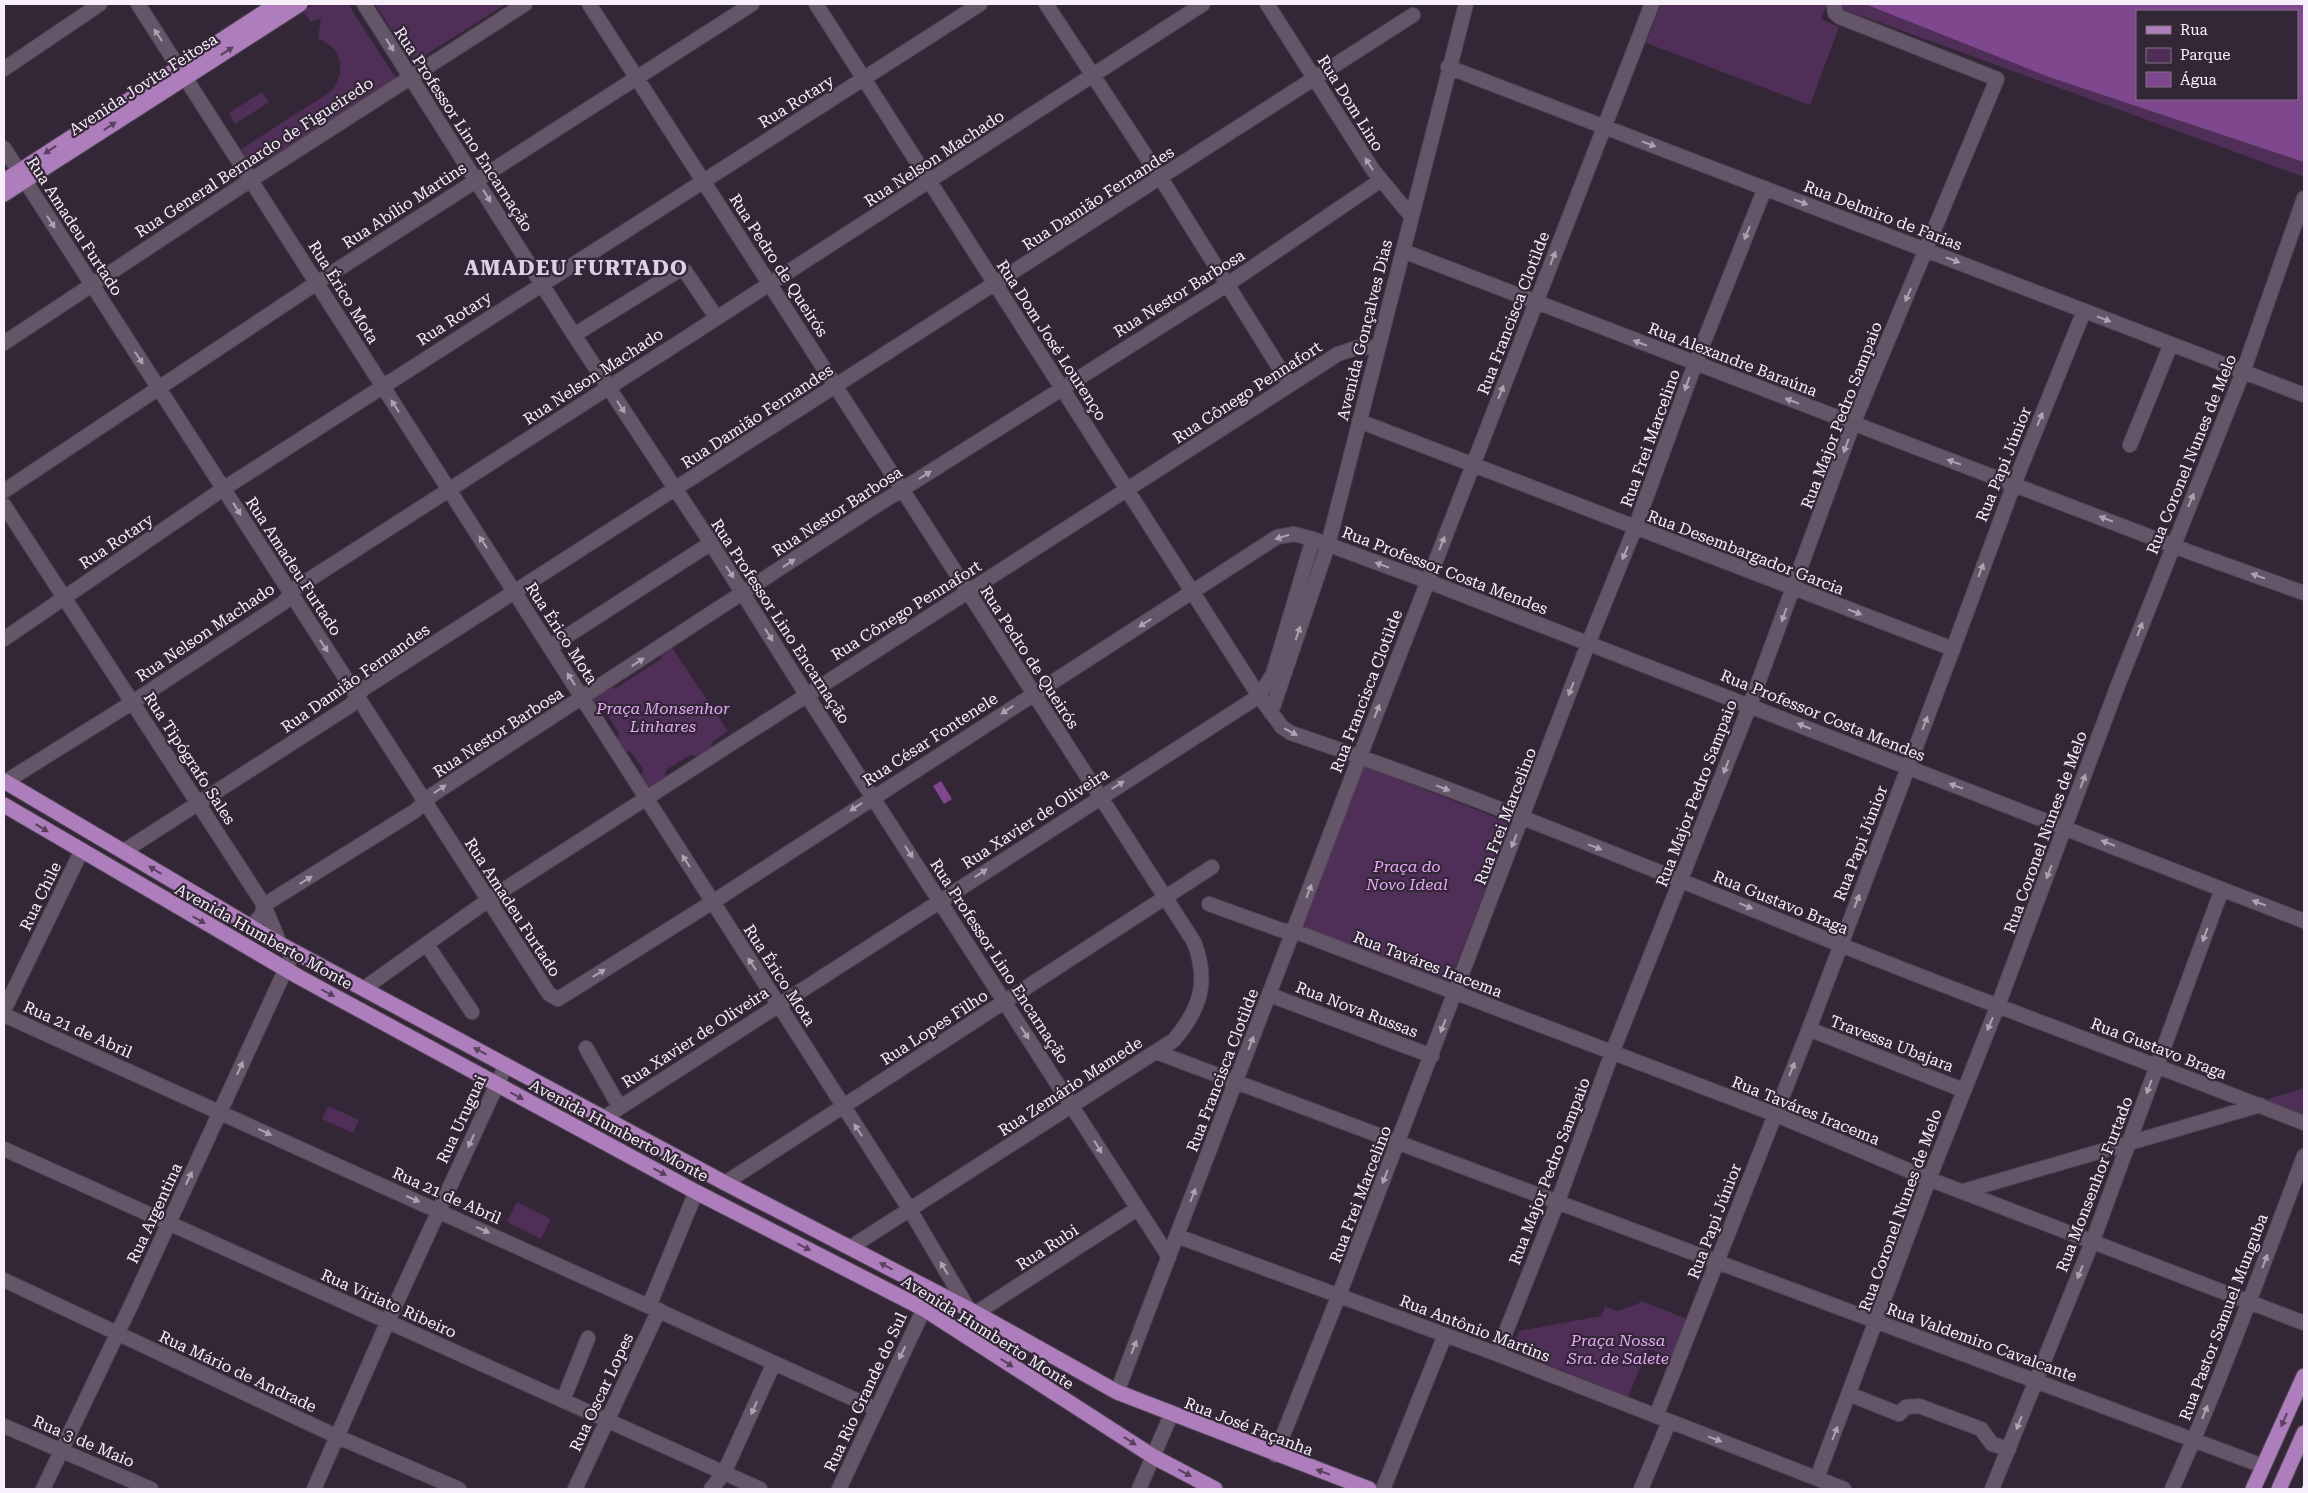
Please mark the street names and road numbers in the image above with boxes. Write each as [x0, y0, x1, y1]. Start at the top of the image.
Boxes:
street label: Rua Professor Lino Encarnação [390, 23, 537, 235]
street label: Avenida Jovita Feitosa [66, 29, 221, 139]
street label: Rua Dom Lino [1313, 52, 1388, 155]
street label: Rua Rotary [755, 71, 838, 132]
street label: Rua General Bernardo de Figueiredo [132, 73, 377, 242]
street label: Rua Nelson Machado [861, 106, 1008, 211]
street label: Rua Damião Fernandes [1019, 142, 1178, 255]
street label: Rua Amadeu Furtado [23, 153, 127, 299]
street label: Rua Abílio Martins [339, 158, 470, 253]
street label: Rua Delmiro de Farias [1801, 176, 1965, 255]
street label: Rua Pedro de Queirós [725, 190, 832, 341]
street label: Rua Francisca Clotilde [1474, 229, 1553, 397]
street label: Rua Érico Mota [304, 237, 383, 347]
street label: Avenida Gonçalves Dias [1333, 237, 1396, 422]
street label: Rua Nestor Barbosa [1110, 245, 1249, 341]
street label: Rua Dom José Lourenço [993, 256, 1111, 424]
street label: Rua Rotary [413, 287, 496, 350]
street label: Rua Alexandre Baraúna [1646, 318, 1820, 401]
street label: Rua Major Pedro Sampaio [1797, 319, 1886, 511]
street label: Rua Nelson Machado [520, 324, 667, 429]
street label: Rua Cônego Pennafort [1169, 337, 1325, 448]
street label: Rua Coronel Nunes de Melo [2143, 351, 2240, 557]
street label: Rua Damião Fernandes [678, 360, 837, 473]
street label: Rua Frei Marcelino [1617, 367, 1684, 510]
street label: Rua Papi Júnior [1972, 404, 2035, 524]
street label: Rua Nestor Barbosa [769, 462, 906, 561]
street label: Rua Amadeu Furtado [242, 493, 346, 639]
street label: Rua Desembargador Garcia [1645, 506, 1847, 599]
street label: Rua Rotary [76, 509, 157, 573]
street label: Rua Professor Lino Encarnação [707, 515, 854, 727]
street label: Rua Professor Costa Mendes [1339, 522, 1551, 619]
street label: Rua Cônego Pennafort [828, 556, 985, 664]
street label: Rua Nelson Machado [132, 579, 278, 686]
street label: Rua Érico Mota [522, 579, 602, 688]
street label: Rua Pedro de Queirós [976, 582, 1083, 733]
street label: Rua Francisca Clotilde [1327, 607, 1406, 775]
street label: Rua Damião Fernandes [277, 620, 433, 737]
street label: Rua Professor Costa Mendes [1718, 666, 1928, 765]
street label: Rua Nestor Barbosa [430, 683, 567, 782]
street label: Rua Tipógrafo Sales [140, 689, 240, 828]
street label: Rua César Fontenele [859, 689, 1001, 790]
street label: Rua Major Pedro Sampaio [1652, 697, 1741, 889]
street label: Rua Coronel Nunes de Melo [2000, 728, 2091, 936]
street label: Rua Frei Marcelino [1471, 745, 1540, 887]
street label: Rua Xavier de Oliveira [958, 764, 1112, 873]
street label: Rua Papi Júnior [1830, 782, 1891, 904]
street label: Rua Amadeu Furtado [461, 834, 565, 980]
street label: Rua Professor Lino Encarnação [926, 855, 1073, 1067]
street label: Rua Chile [16, 859, 65, 934]
street label: Rua Gustavo Braga [1710, 867, 1852, 938]
street label: Avenida Humberto Monte [172, 880, 356, 993]
street label: Rua Érico Mota [740, 921, 820, 1030]
street label: Rua Taváres Iracema [1351, 927, 1505, 1002]
street label: Rua Nova Russas [1293, 977, 1421, 1042]
street label: Rua Xavier de Oliveira [618, 983, 772, 1092]
street label: Rua Lopes Filho [877, 986, 992, 1069]
street label: Rua Francisca Clotilde [1183, 986, 1262, 1154]
street label: Rua 21 de Abril [21, 997, 135, 1062]
street label: Travessa Ubajara [1827, 1011, 1957, 1076]
street label: Rua Gustavo Braga [2088, 1014, 2230, 1083]
street label: Rua Zemário Mamede [995, 1033, 1146, 1140]
street label: Rua Uruguai [433, 1072, 490, 1166]
street label: Rua Taváres Iracema [1729, 1072, 1883, 1149]
street label: Avenida Humberto Monte [526, 1075, 712, 1186]
street label: Rua Major Pedro Sampaio [1505, 1075, 1594, 1267]
street label: Rua Monsenhor Furtado [2052, 1093, 2137, 1275]
street label: Rua Coronel Nunes de Melo [1855, 1106, 1946, 1314]
street label: Rua Frei Marcelino [1326, 1123, 1395, 1265]
street label: Rua Argentina [123, 1160, 186, 1267]
street label: Rua Papi Júnior [1684, 1160, 1745, 1282]
street label: Rua 21 de Abril [390, 1163, 504, 1228]
street label: Rua Pastor Samuel Munguba [2175, 1211, 2272, 1423]
street label: Rua Rubi [1013, 1220, 1082, 1274]
street label: Rua Viriato Ribeiro [318, 1265, 460, 1342]
street label: Avenida Humberto Monte [898, 1271, 1078, 1394]
street label: Rua Antônio Martins [1397, 1291, 1553, 1366]
street label: Rua Valdemiro Cavalcante [1884, 1299, 2080, 1386]
street label: Rua Rio Grande do Sul [820, 1309, 911, 1475]
street label: Rua Mário de Andrade [156, 1327, 320, 1416]
street label: Rua Oscar Lopes [566, 1330, 637, 1455]
street label: Rua José Façanha [1182, 1393, 1316, 1460]
street label: Rua 3 de Maio [30, 1412, 138, 1471]

